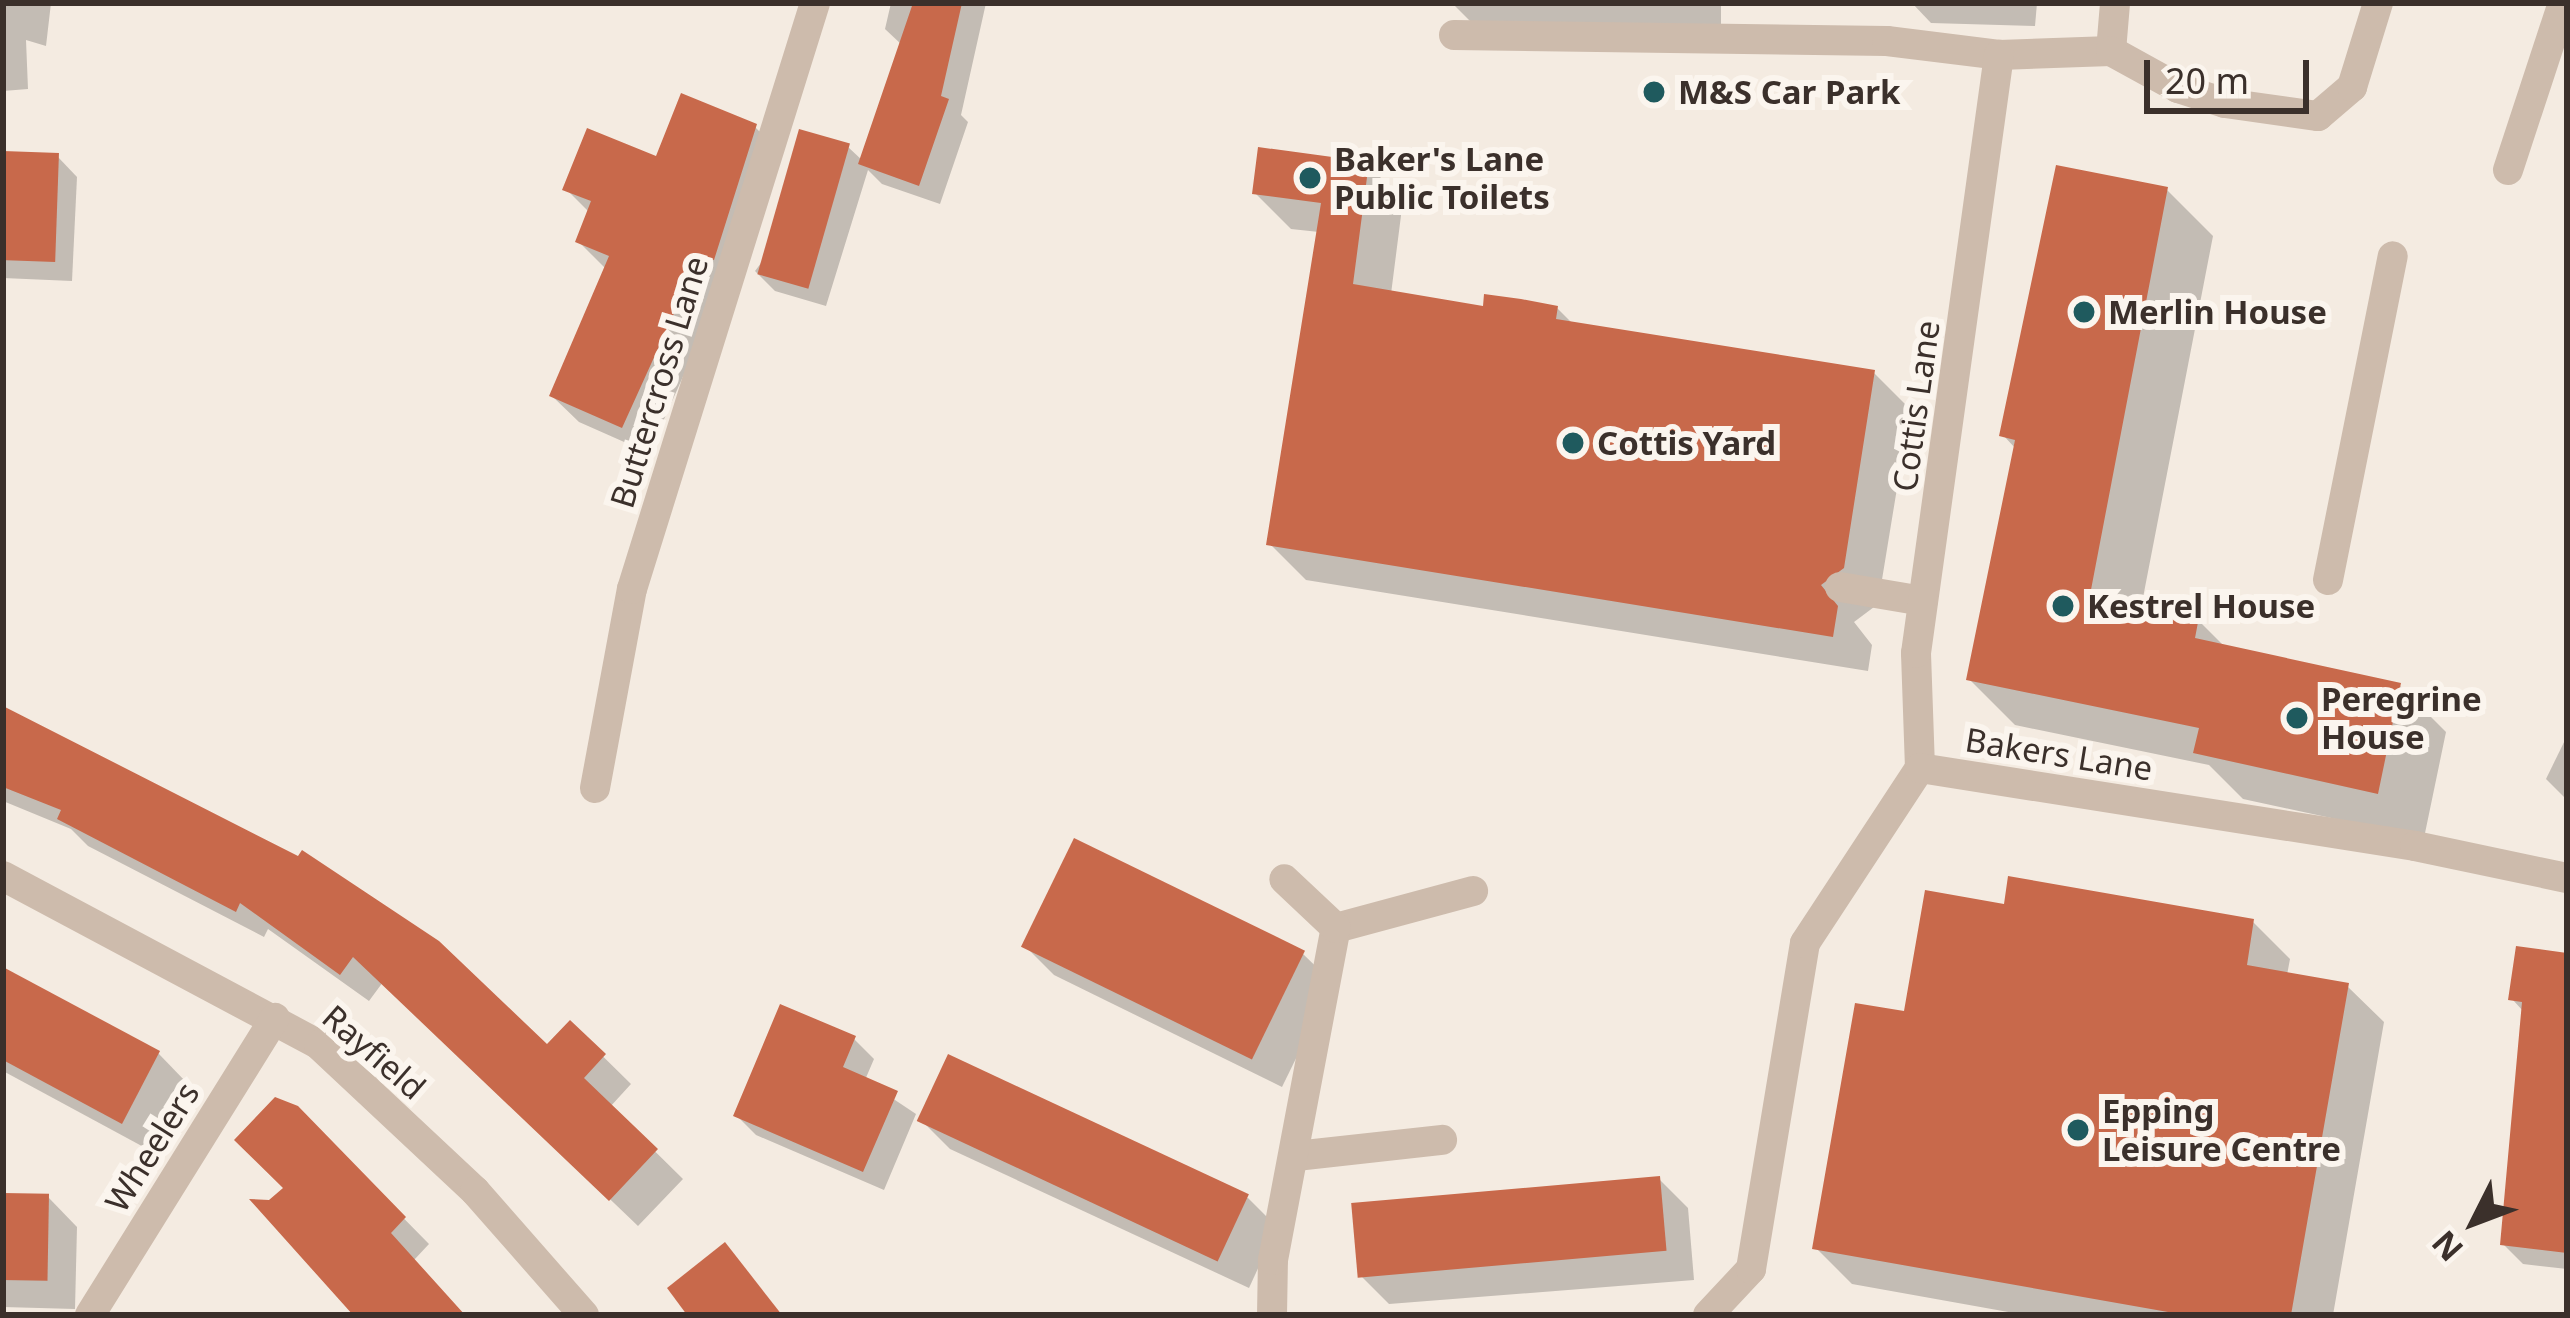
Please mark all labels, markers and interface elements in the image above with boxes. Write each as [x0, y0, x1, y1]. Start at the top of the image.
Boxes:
scale bar [2150, 36, 2315, 110]
text: 20 m [2165, 56, 2249, 105]
place label: M&S Car Park [1678, 72, 1900, 112]
marker: M&S Car Park [1641, 79, 1667, 105]
place label: Baker's Lane Public Toilets [1334, 139, 1550, 217]
marker: Baker's Lane Public Toilets [1297, 165, 1323, 191]
street label: Buttercross Lane [602, 251, 716, 513]
place label: Merlin House [2108, 292, 2327, 332]
marker: Merlin House [2071, 299, 2097, 325]
street label: Cottis Lane [1884, 318, 1948, 494]
place label: Cottis Yard [1597, 423, 1776, 463]
marker: Cottis Yard [1560, 430, 1586, 456]
place label: Kestrel House [2087, 586, 2315, 626]
marker: Kestrel House [2050, 593, 2076, 619]
place label: Peregrine House [2321, 679, 2482, 757]
marker: Peregrine House [2284, 705, 2310, 731]
street label: Bakers Lane [1963, 720, 2155, 788]
street label: Rayfield [315, 997, 433, 1107]
street label: Wheelers [97, 1075, 207, 1219]
place label: Epping Leisure Centre [2102, 1091, 2341, 1169]
marker: Epping Leisure Centre [2065, 1117, 2091, 1143]
north arrow [2414, 1162, 2534, 1282]
text: N [2421, 1221, 2473, 1271]

